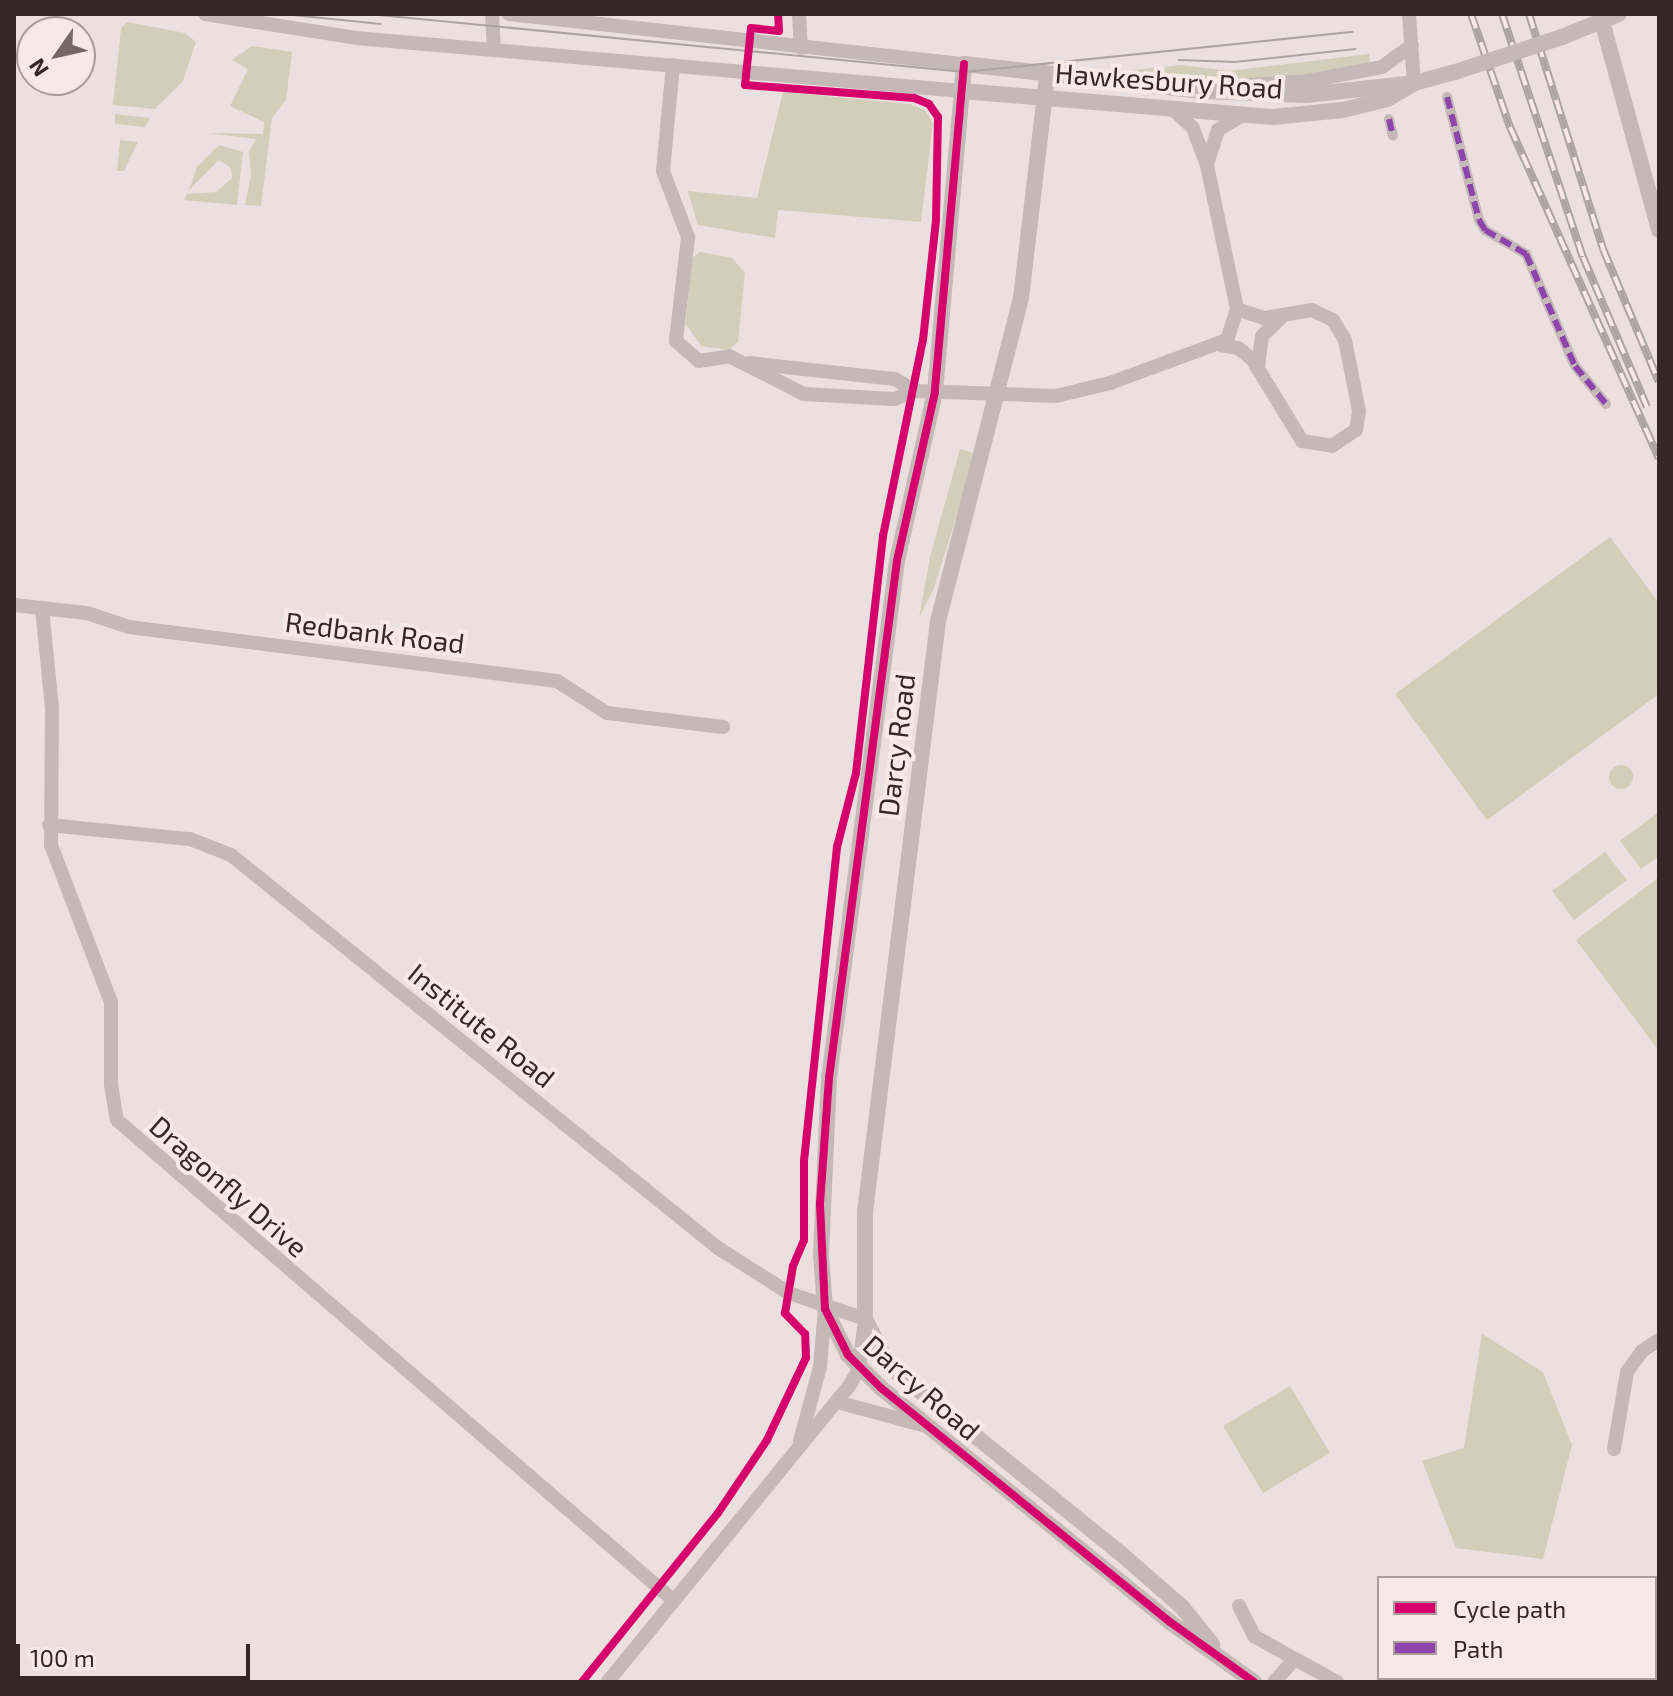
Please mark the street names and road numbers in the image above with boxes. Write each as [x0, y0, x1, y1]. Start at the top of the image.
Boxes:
street label: Hawkesbury Road [1054, 55, 1284, 105]
street label: Redbank Road [283, 604, 467, 660]
street label: Darcy Road [871, 671, 921, 819]
street label: Institute Road [402, 956, 562, 1094]
street label: Dragonfly Drive [143, 1108, 315, 1264]
street label: Darcy Road [857, 1327, 987, 1447]

